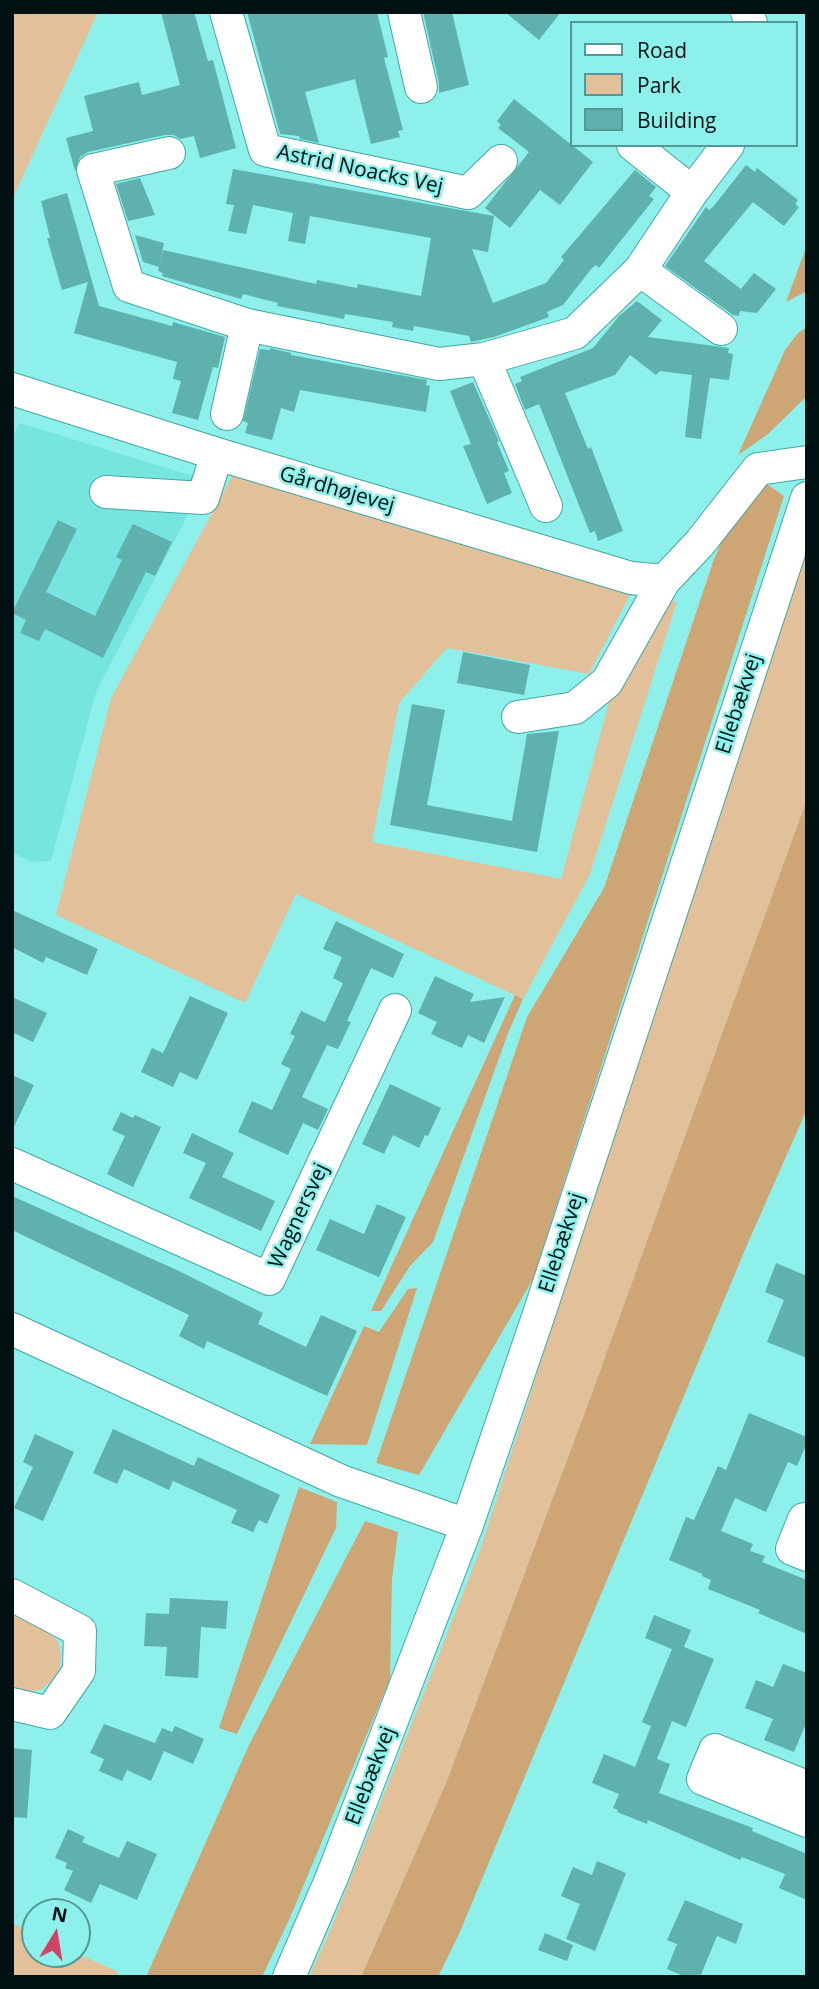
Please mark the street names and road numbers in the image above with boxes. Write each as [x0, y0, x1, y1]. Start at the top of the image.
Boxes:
street label: Astrid Noacks Vej [275, 140, 445, 200]
street label: Gårdhøjevej [277, 462, 397, 518]
street label: Ellebækvej [711, 651, 767, 757]
street label: Wagnersvej [264, 1159, 334, 1273]
street label: Ellebækvej [534, 1190, 590, 1296]
street label: Ellebækvej [341, 1723, 401, 1829]

